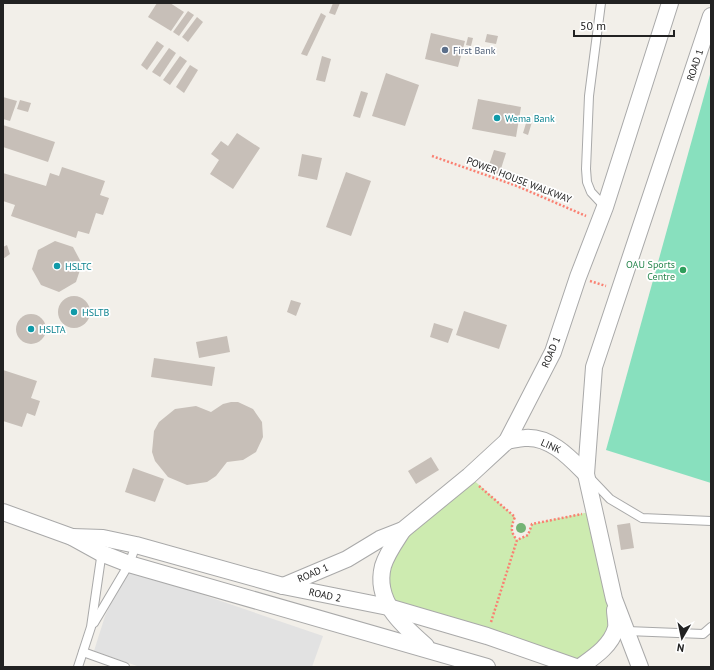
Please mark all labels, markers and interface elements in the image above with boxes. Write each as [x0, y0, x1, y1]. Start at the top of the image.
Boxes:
scale bar [574, 12, 674, 38]
text: 50 m [580, 18, 606, 33]
place label: First Bank [453, 44, 496, 57]
marker: First Bank [440, 45, 450, 55]
street label: ROAD 1 [684, 47, 706, 83]
place label: Wema Bank [505, 112, 555, 125]
marker: Wema Bank [492, 113, 502, 123]
street label: POWER HOUSE WALKWAY [465, 154, 574, 206]
place label: OAU Sports Centre [626, 258, 675, 283]
place label: HSLTC [65, 260, 92, 273]
marker: HSLTC [52, 261, 62, 271]
marker: OAU Sports Centre [678, 265, 688, 275]
place label: HSLTB [82, 306, 110, 319]
marker: HSLTB [69, 307, 79, 317]
place label: HSLTA [39, 323, 66, 336]
marker: HSLTA [26, 324, 36, 334]
street label: ROAD 1 [539, 334, 563, 370]
street label: LINK [539, 436, 563, 456]
street label: ROAD 1 [295, 561, 331, 585]
street label: ROAD 2 [308, 585, 342, 605]
north arrow [662, 618, 702, 658]
text: N [676, 640, 685, 655]

